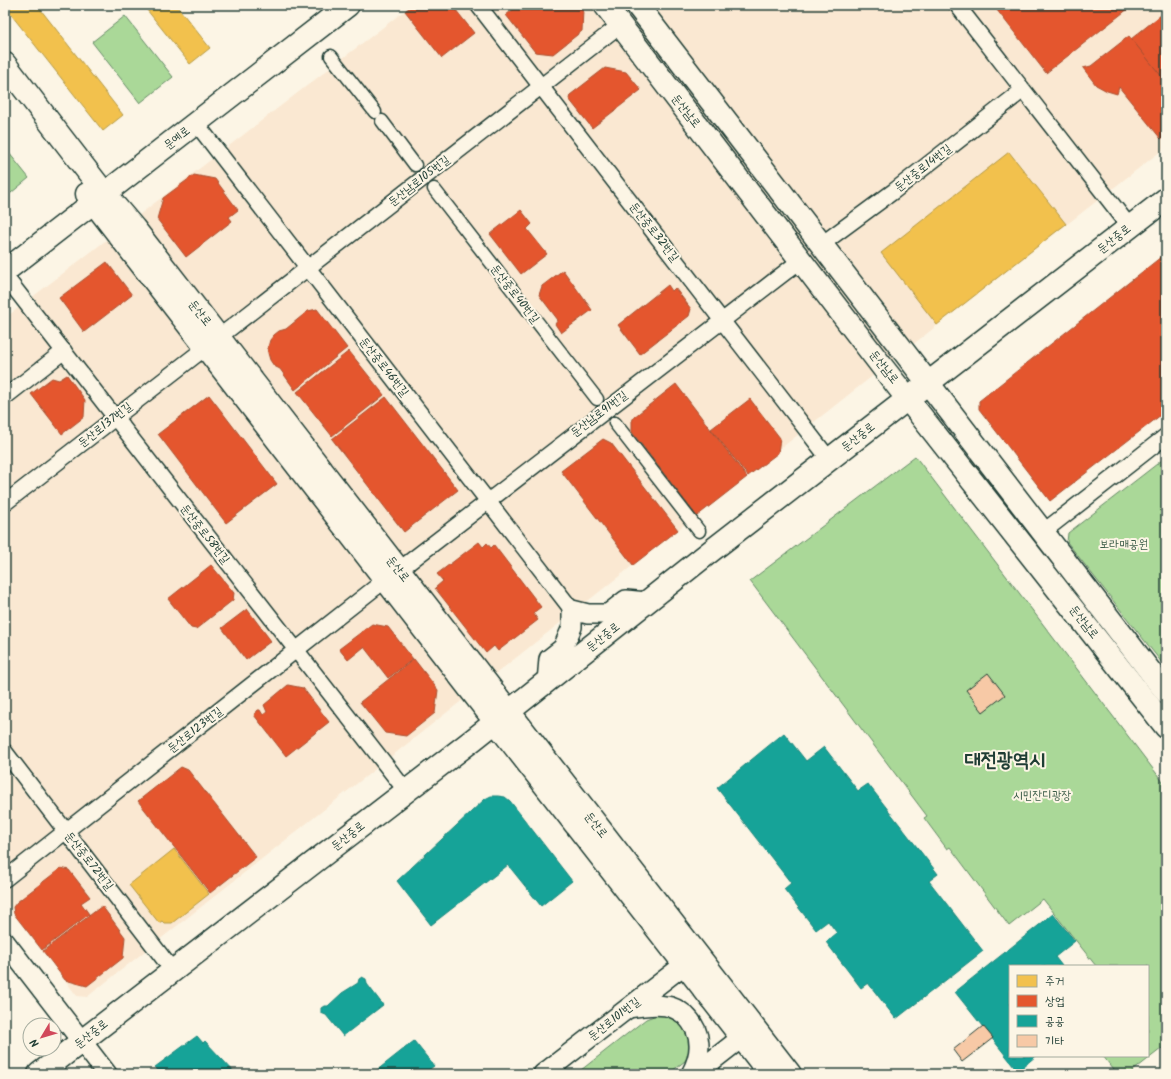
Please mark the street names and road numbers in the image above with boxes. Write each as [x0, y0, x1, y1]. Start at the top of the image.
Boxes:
street label: 둔산남로 [667, 90, 705, 132]
street label: 문예로 [160, 122, 194, 154]
street label: 둔산중로14번길 [890, 139, 956, 197]
street label: 둔산남로105번길 [384, 150, 454, 211]
street label: 둔산중로32번길 [624, 198, 684, 266]
street label: 둔산중로 [1093, 220, 1135, 258]
street label: 둔산중로40번길 [486, 260, 544, 328]
street label: 둔산로 [184, 296, 216, 330]
street label: 둔산중로46번길 [355, 333, 414, 401]
street label: 둔산남로 [865, 346, 903, 388]
street label: 둔산남로91번길 [566, 386, 632, 442]
street label: 둔산로137번길 [74, 397, 137, 452]
street label: 둔산중로 [837, 418, 879, 456]
street label: 둔산중로58번길 [175, 500, 235, 568]
street label: 둔산로 [382, 552, 414, 586]
street label: 둔산남로 [1065, 601, 1103, 643]
street label: 둔산중로 [582, 618, 624, 656]
street label: 둔산로123번길 [163, 702, 227, 758]
street label: 둔산로 [580, 808, 612, 842]
street label: 둔산중로 [327, 817, 369, 855]
street label: 둔산중로72번길 [60, 827, 118, 895]
street label: 둔산로101번길 [584, 992, 644, 1046]
street label: 둔산중로 [70, 1015, 112, 1053]

